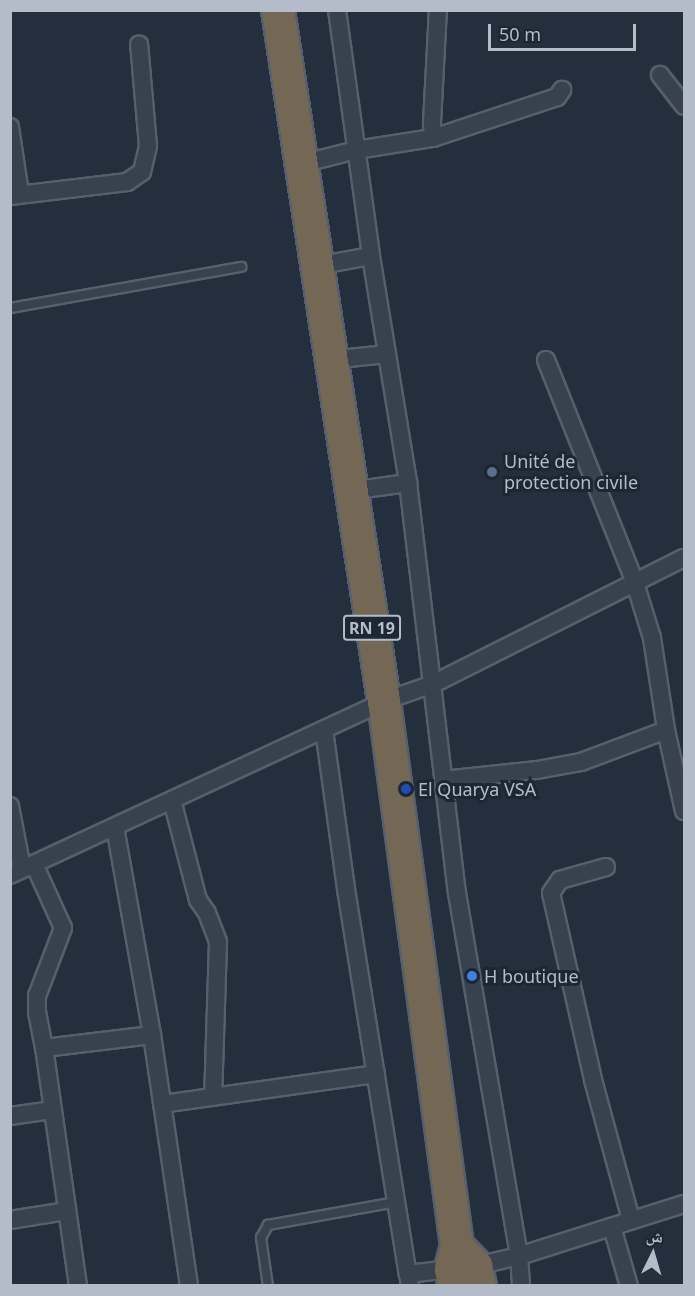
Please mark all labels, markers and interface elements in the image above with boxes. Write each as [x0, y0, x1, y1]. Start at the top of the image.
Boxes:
scale bar [491, 12, 640, 50]
text: 50 m [499, 22, 541, 46]
place label: Unité de protection civile [504, 451, 638, 494]
marker: Unité de protection civile [485, 465, 499, 479]
road number: RN 19 [342, 615, 402, 641]
place label: El Quarya VSA [418, 778, 536, 800]
marker: El Quarya VSA [399, 782, 413, 796]
place label: H boutique [484, 965, 579, 987]
marker: H boutique [465, 969, 479, 983]
north arrow [623, 1224, 683, 1284]
text: ش [645, 1224, 664, 1248]

